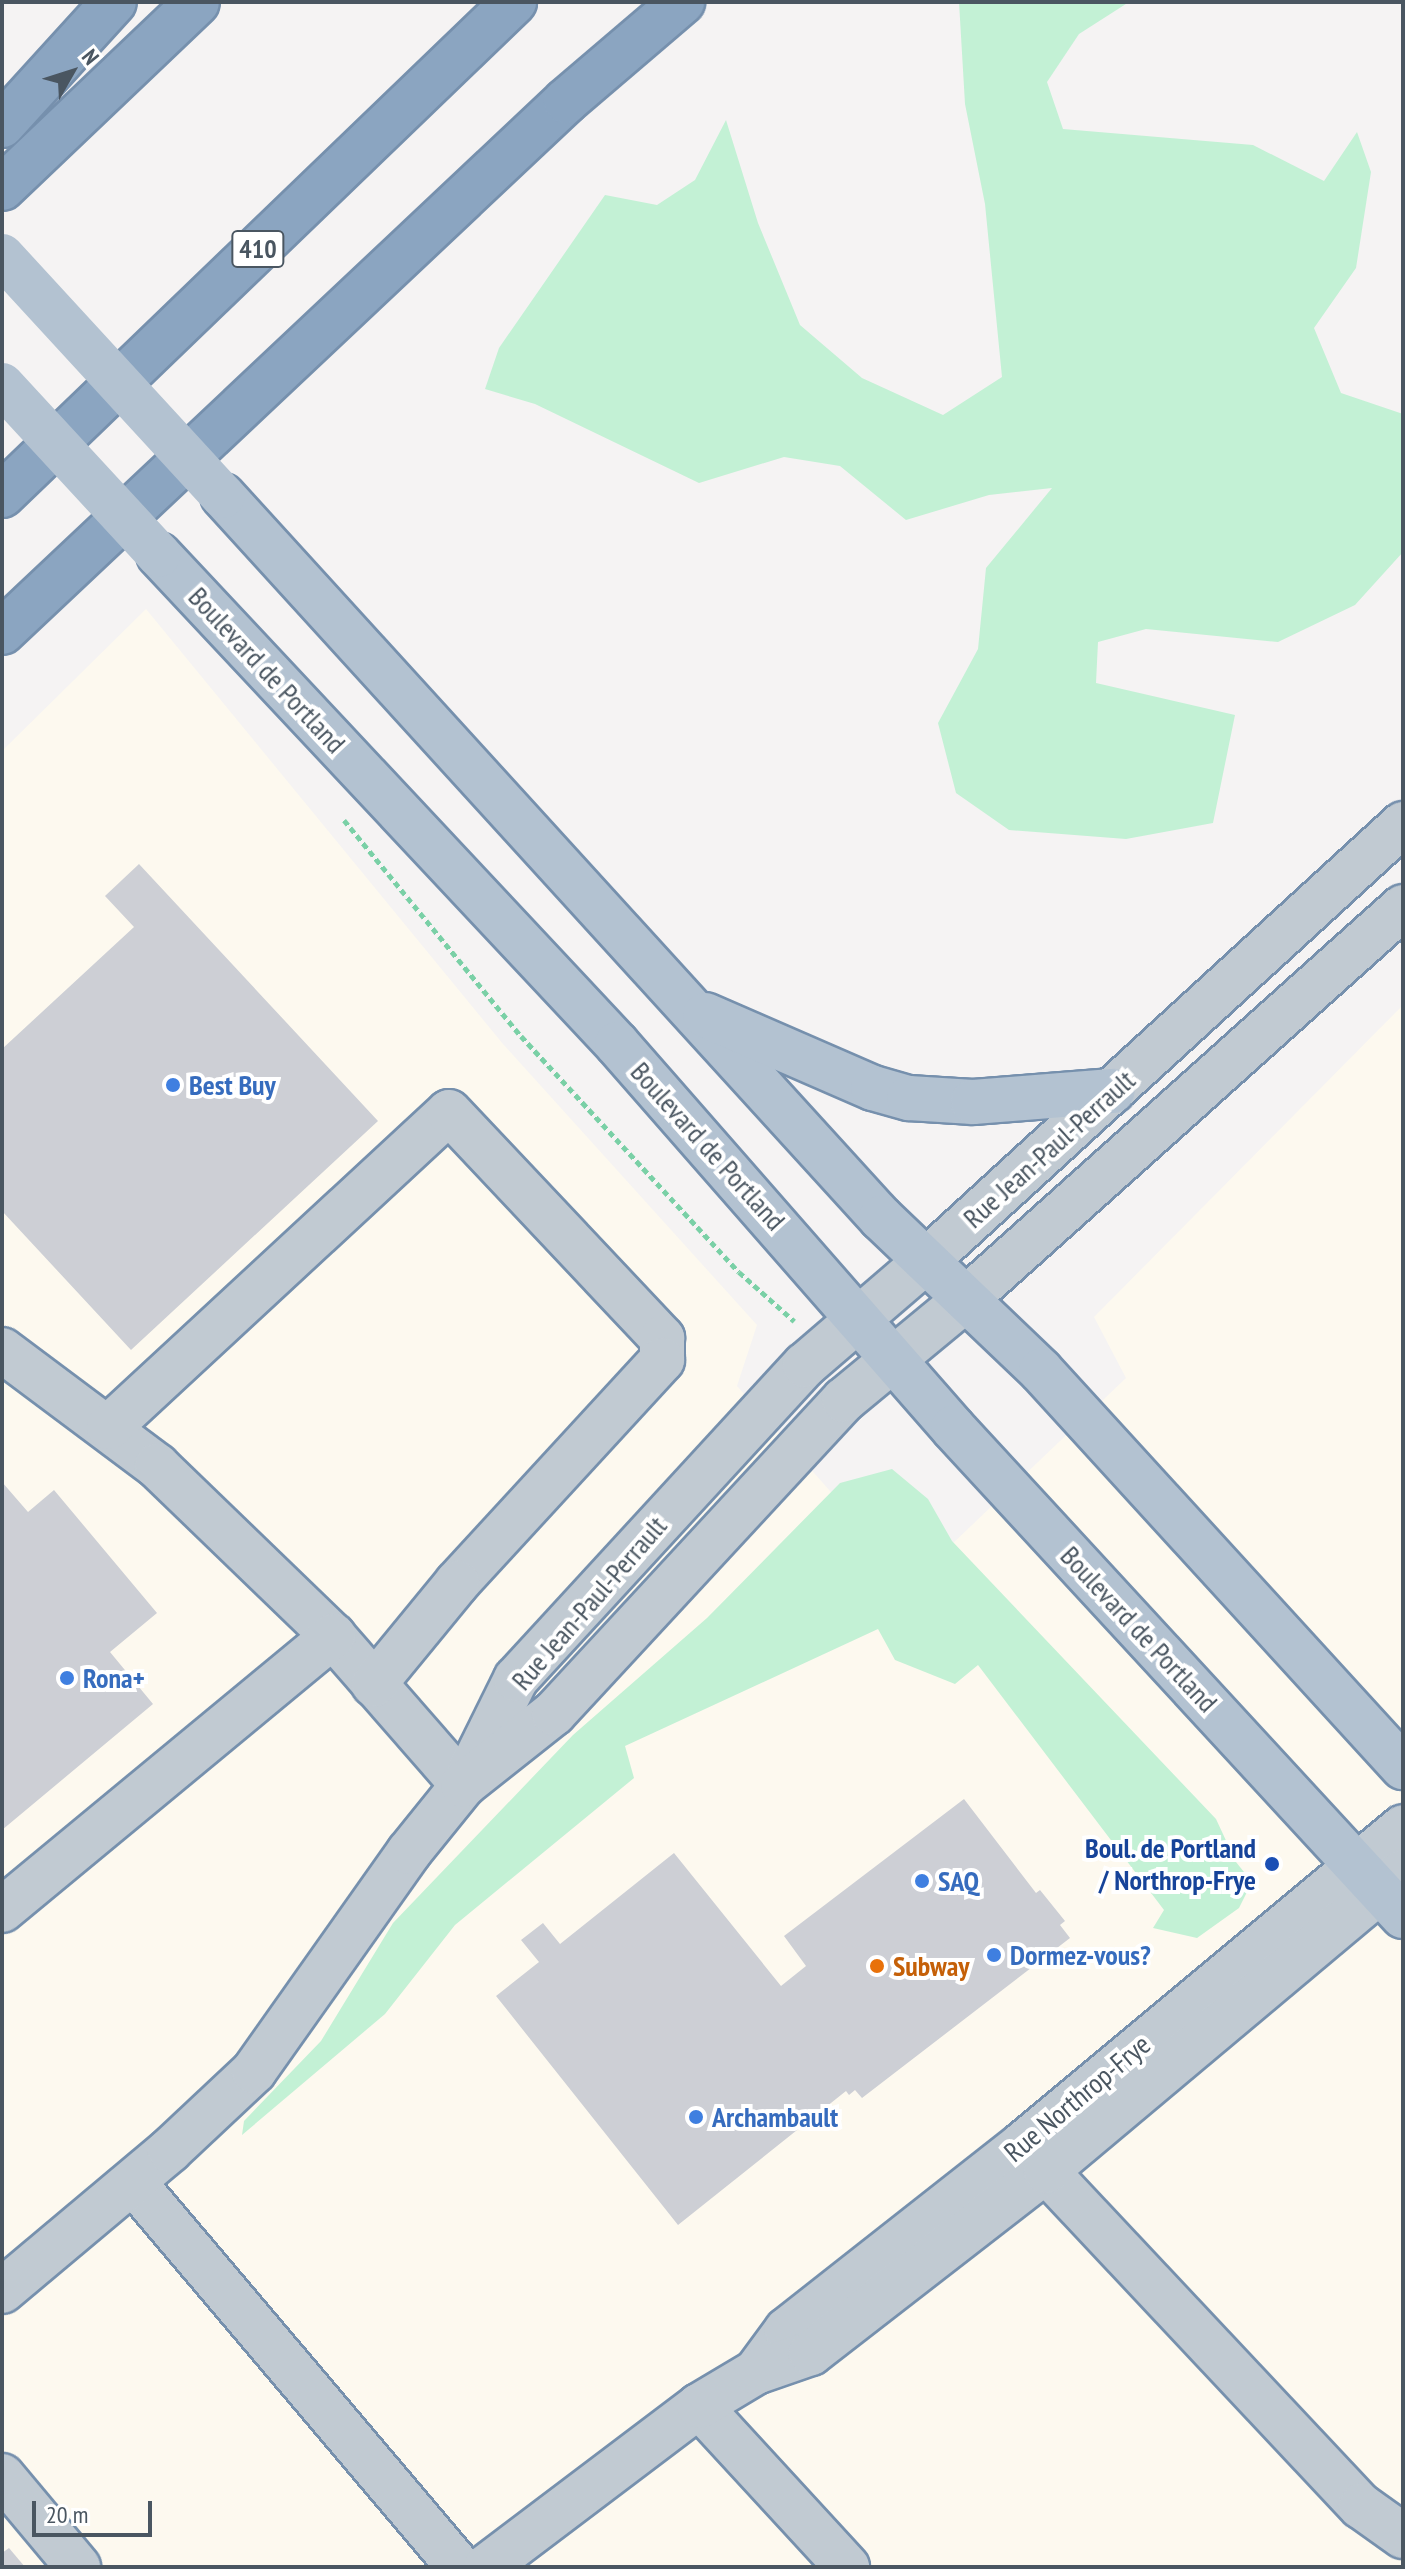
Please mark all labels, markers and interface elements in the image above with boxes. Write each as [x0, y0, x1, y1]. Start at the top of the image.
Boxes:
north arrow [32, 32, 112, 112]
text: N [76, 43, 105, 70]
road number: 410 [230, 227, 286, 271]
street label: Boulevard de Portland [182, 580, 352, 760]
street label: Boulevard de Portland [624, 1055, 792, 1237]
street label: Rue Jean-Paul-Perrault [956, 1063, 1142, 1235]
place label: Best Buy [189, 1068, 276, 1102]
marker: Best Buy [164, 1076, 182, 1094]
street label: Rue Jean-Paul-Perrault [504, 1509, 674, 1697]
street label: Boulevard de Portland [1054, 1539, 1224, 1719]
place label: Rona+ [83, 1661, 145, 1695]
marker: Rona+ [58, 1669, 76, 1687]
place label: Boul. de Portland / Northrop-Frye [1083, 1831, 1256, 1897]
marker: Boul. de Portland / Northrop-Frye [1263, 1855, 1281, 1873]
place label: SAQ [938, 1864, 979, 1898]
marker: SAQ [913, 1872, 931, 1890]
place label: Dormez-vous? [1010, 1938, 1151, 1972]
marker: Dormez-vous? [985, 1946, 1003, 1964]
place label: Subway [893, 1949, 969, 1983]
marker: Subway [868, 1957, 886, 1975]
street label: Rue Northrop-Frye [997, 2027, 1157, 2169]
place label: Archambault [712, 2100, 838, 2134]
marker: Archambault [687, 2108, 705, 2126]
scale bar [36, 2485, 156, 2535]
text: 20 m [46, 2499, 88, 2530]

